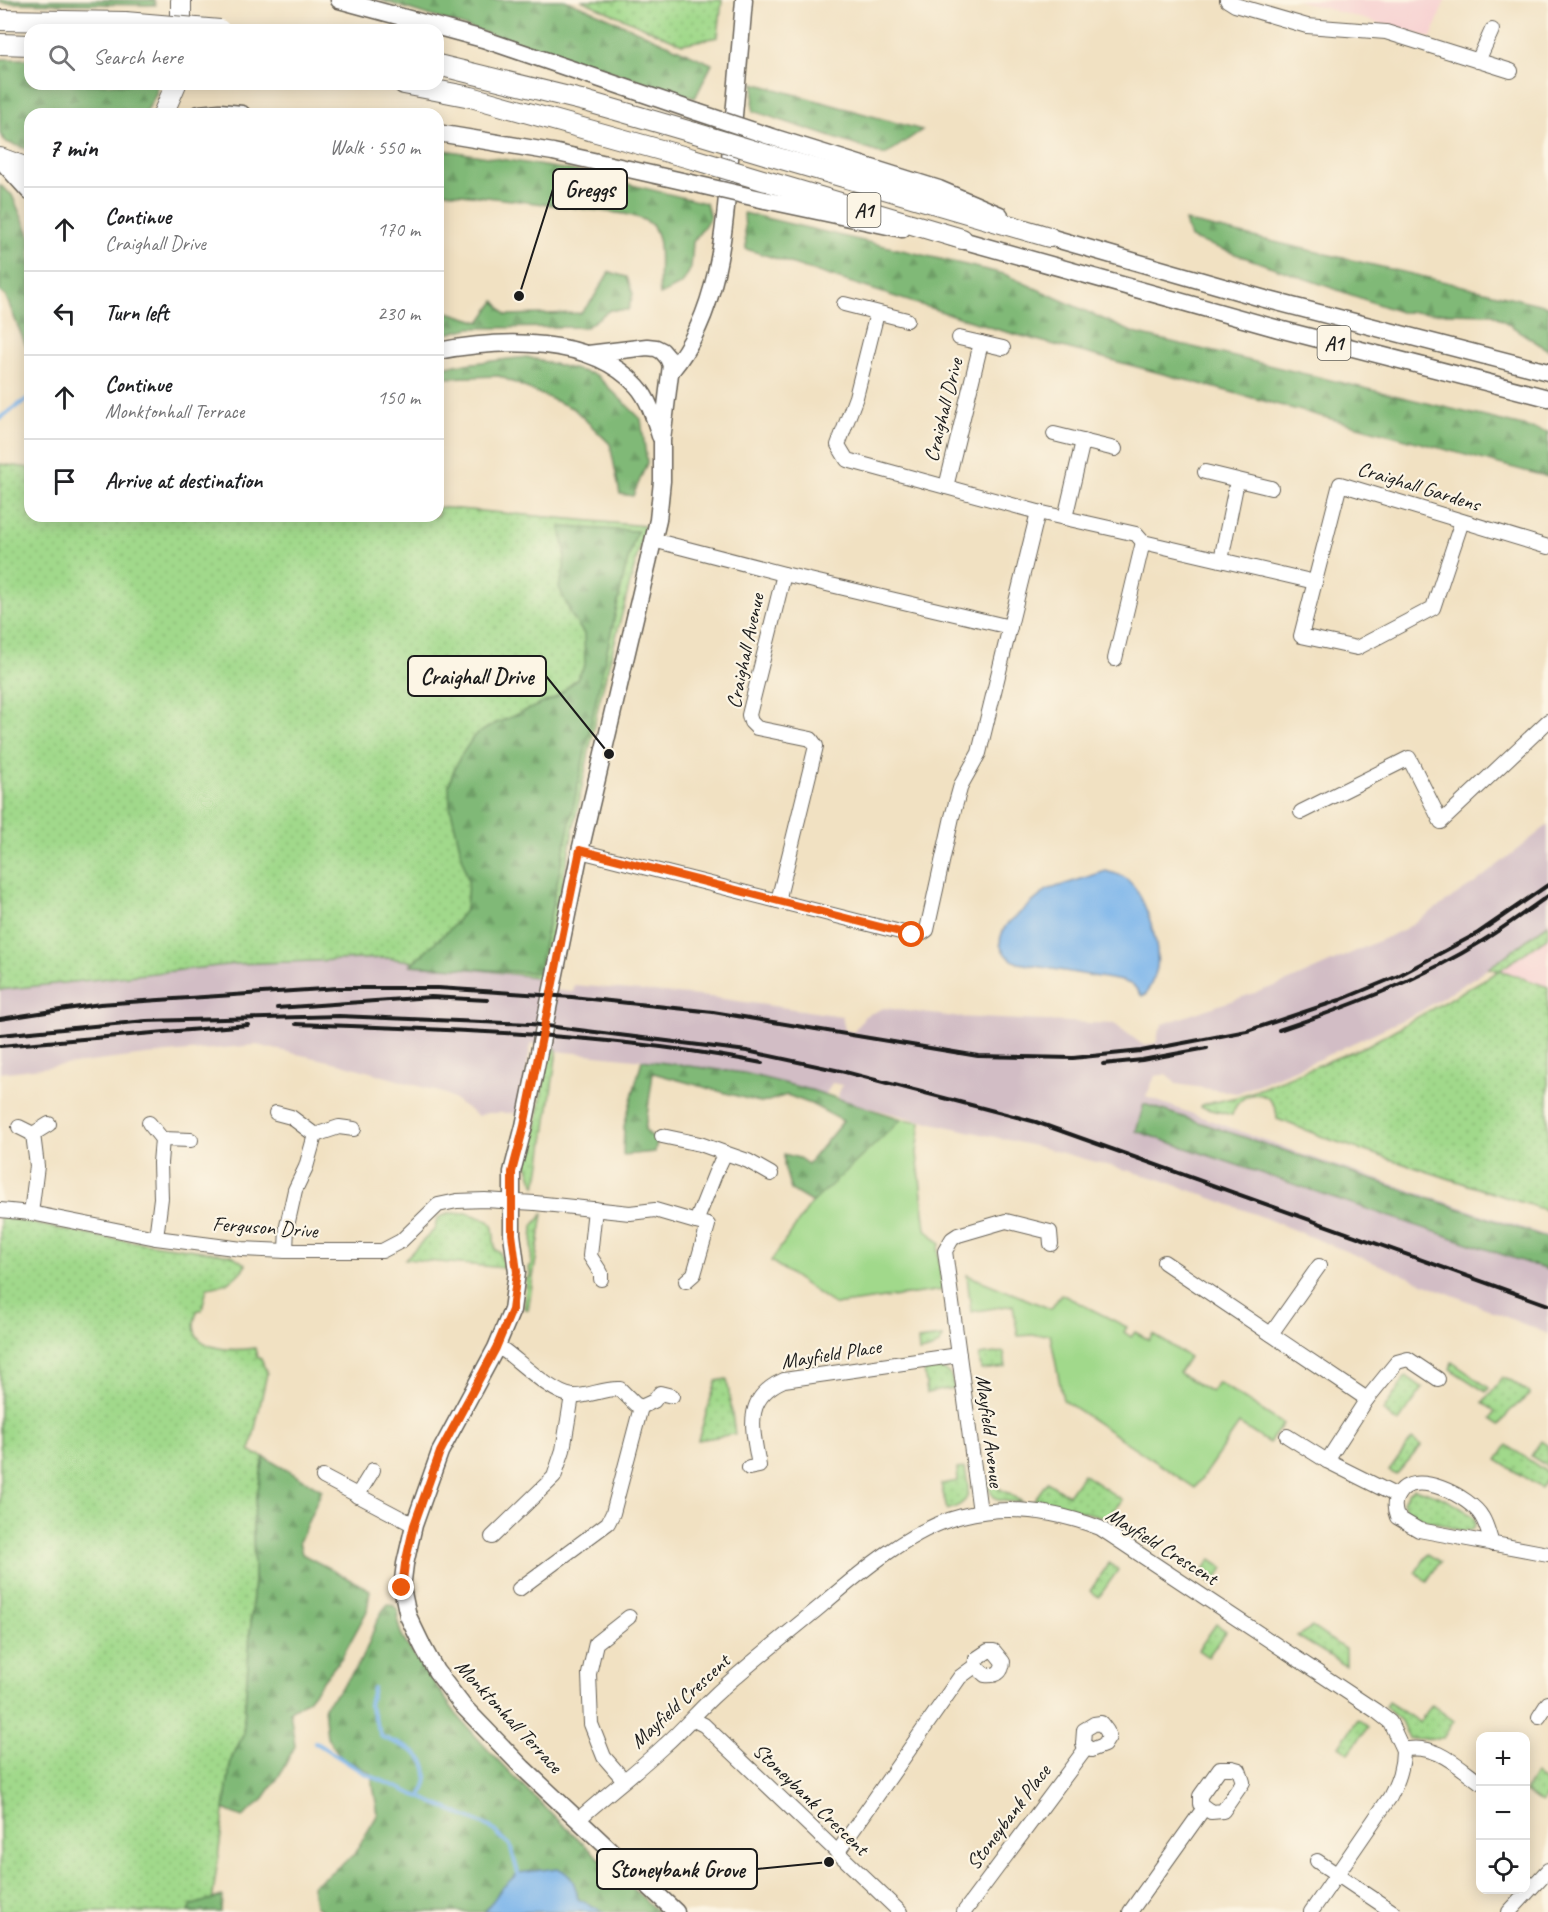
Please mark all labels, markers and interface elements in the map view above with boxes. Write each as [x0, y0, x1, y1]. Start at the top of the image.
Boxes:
search box [24, 24, 444, 90]
icon: search [45, 41, 78, 74]
text: Search here [93, 43, 183, 71]
text: 7 min [48, 131, 98, 164]
text: Walk · 550 m [330, 135, 420, 160]
callout: Greggs [553, 169, 627, 209]
text: Greggs [565, 176, 617, 204]
road number: A1 [848, 193, 880, 227]
text: Continue [105, 203, 171, 231]
icon: ahead [48, 213, 81, 246]
text: 170 m [377, 217, 420, 242]
text: Craighall Drive [105, 231, 206, 256]
icon: left [48, 297, 81, 330]
text: Turn left [105, 299, 169, 327]
text: 230 m [377, 301, 420, 326]
road number: A1 [1318, 326, 1350, 360]
street label: Craighall Drive [918, 354, 969, 465]
text: Continue [105, 371, 171, 399]
icon: ahead [48, 381, 81, 414]
text: 150 m [377, 385, 420, 410]
text: Monktonhall Terrace [105, 399, 244, 424]
street label: Craighall Gardens [1355, 455, 1485, 518]
icon: arrive [48, 465, 81, 498]
text: Arrive at destination [105, 467, 262, 495]
street label: Craighall Avenue [720, 590, 770, 711]
callout: Craighall Drive [408, 656, 546, 696]
text: Craighall Drive [421, 663, 535, 691]
route start [898, 921, 924, 947]
street label: Ferguson Drive [212, 1210, 320, 1244]
street label: Mayfield Place [779, 1333, 885, 1375]
street label: Mayfield Avenue [970, 1374, 1010, 1490]
street label: Mayfield Crescent [1101, 1501, 1224, 1592]
route end [388, 1574, 414, 1600]
street label: Mayfield Crescent [625, 1647, 737, 1754]
street label: Monktonhall Terrace [450, 1654, 569, 1779]
map controls [1476, 1732, 1530, 1894]
button: + [1476, 1732, 1530, 1786]
street label: Stoneybank Crescent [748, 1737, 876, 1862]
street label: Stoneybank Place [960, 1758, 1057, 1875]
button: − [1476, 1786, 1530, 1840]
button: locate [1476, 1840, 1530, 1894]
callout: Stoneybank Grove [597, 1849, 757, 1889]
text: Stoneybank Grove [609, 1856, 746, 1884]

